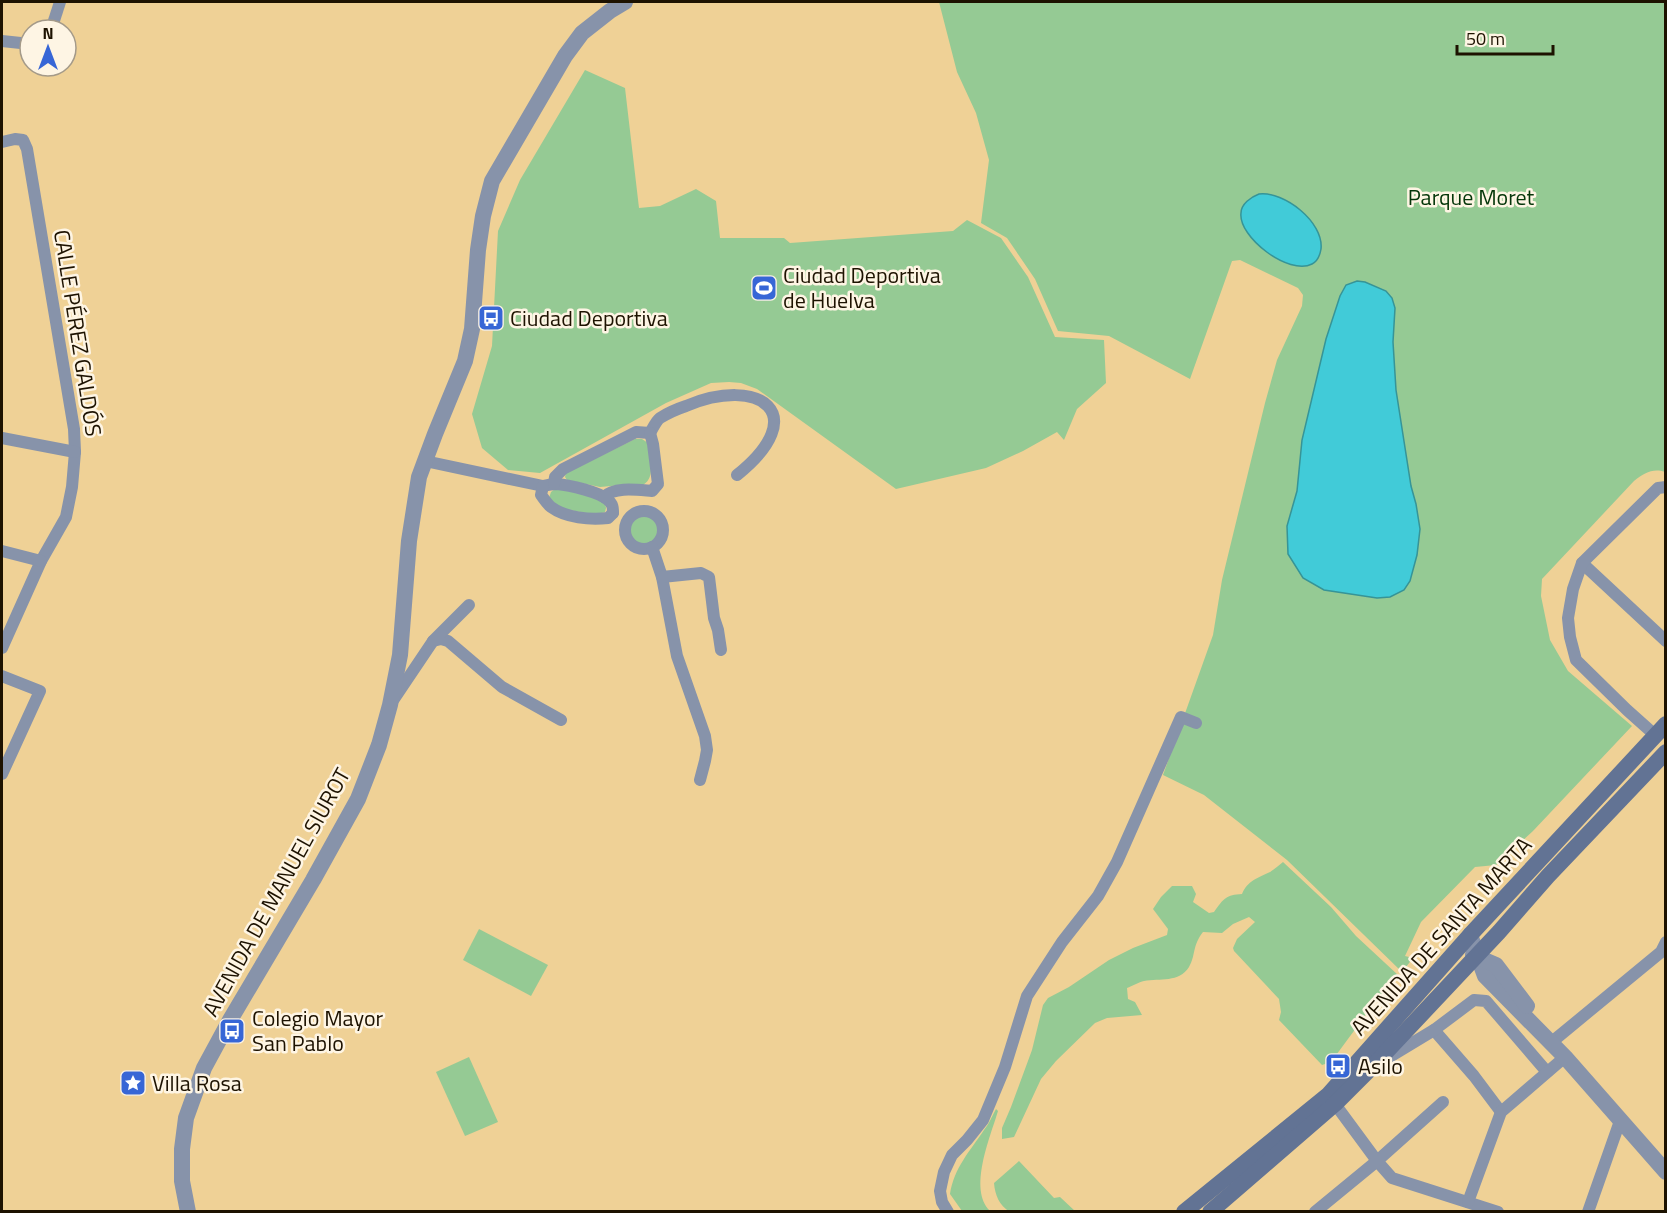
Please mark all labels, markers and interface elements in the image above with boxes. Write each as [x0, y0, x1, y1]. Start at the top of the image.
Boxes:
north arrow [18, 18, 78, 78]
scale bar [1457, 18, 1553, 56]
text: N [42, 21, 54, 45]
text: 50 m [1466, 25, 1505, 52]
park label: Parque Moret [1408, 180, 1535, 214]
street label: CALLE PÉREZ GALDÓS [45, 227, 111, 439]
place label: Ciudad Deportiva de Huelva [783, 258, 941, 317]
sports icon: Ciudad Deportiva de Huelva [749, 273, 779, 303]
place label: Ciudad Deportiva [510, 301, 668, 335]
bus stop icon: Ciudad Deportiva [476, 303, 506, 333]
street label: AVENIDA DE MANUEL SIUROT [193, 761, 359, 1023]
street label: AVENIDA DE SANTA MARTA [1342, 829, 1540, 1043]
place label: Colegio Mayor San Pablo [252, 1001, 384, 1060]
bus stop icon: Colegio Mayor San Pablo [217, 1016, 247, 1046]
place label: Asilo [1358, 1049, 1403, 1083]
bus stop icon: Asilo [1323, 1051, 1353, 1081]
place label: Villa Rosa [152, 1066, 242, 1100]
place icon: Villa Rosa [118, 1068, 148, 1098]

